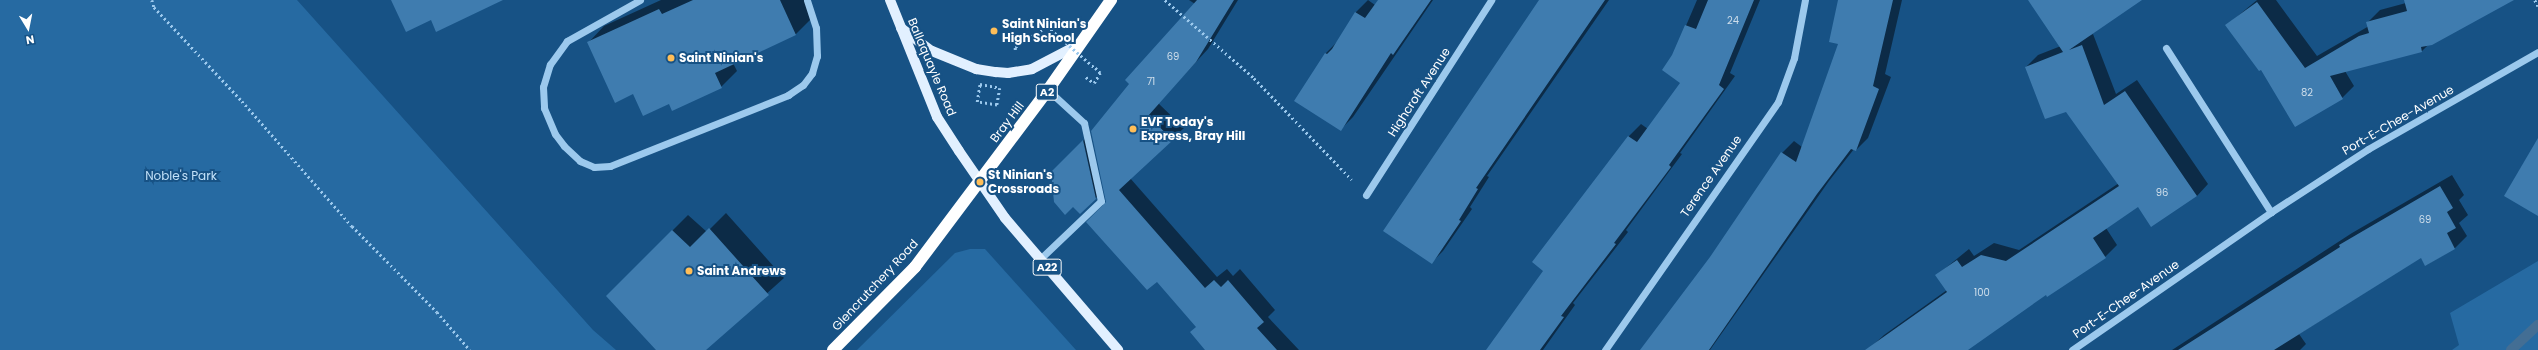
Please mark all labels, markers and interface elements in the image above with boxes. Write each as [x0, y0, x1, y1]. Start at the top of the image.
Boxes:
north arrow [8, 8, 48, 48]
house number: 24 [1727, 15, 1739, 27]
street label: Ballaquayle Road [905, 16, 959, 118]
place label: Saint Ninian's High School [1002, 17, 1086, 45]
marker: Saint Ninian's High School [989, 26, 999, 36]
text: N [25, 31, 36, 48]
street label: Highcroft Avenue [1385, 45, 1453, 139]
place label: Saint Ninian's [679, 51, 763, 65]
house number: 69 [1167, 51, 1179, 63]
marker: Saint Ninian's [666, 53, 676, 63]
house number: 71 [1147, 76, 1155, 88]
street label: Port-E-Chee-Avenue [2340, 82, 2456, 158]
road number: A2 [1035, 83, 1059, 101]
house number: 82 [2301, 87, 2313, 99]
street label: Bray Hill [987, 99, 1027, 145]
place label: EVF Today's Express, Bray Hill [1141, 115, 1245, 143]
marker: EVF Today's Express, Bray Hill [1128, 124, 1138, 134]
street label: Terence Avenue [1677, 132, 1745, 220]
place label: St Ninian's Crossroads [988, 168, 1059, 196]
park label: Noble's Park [145, 169, 217, 183]
marker: St Ninian's Crossroads [975, 177, 985, 187]
house number: 96 [2156, 187, 2168, 199]
house number: 69 [2419, 214, 2431, 226]
street label: Glencrutchery Road [829, 236, 921, 334]
street label: Port-E-Chee-Avenue [2070, 257, 2182, 341]
road number: A22 [1032, 258, 1062, 276]
place label: Saint Andrews [697, 264, 786, 278]
marker: Saint Andrews [684, 266, 694, 276]
house number: 100 [1974, 287, 1990, 299]

